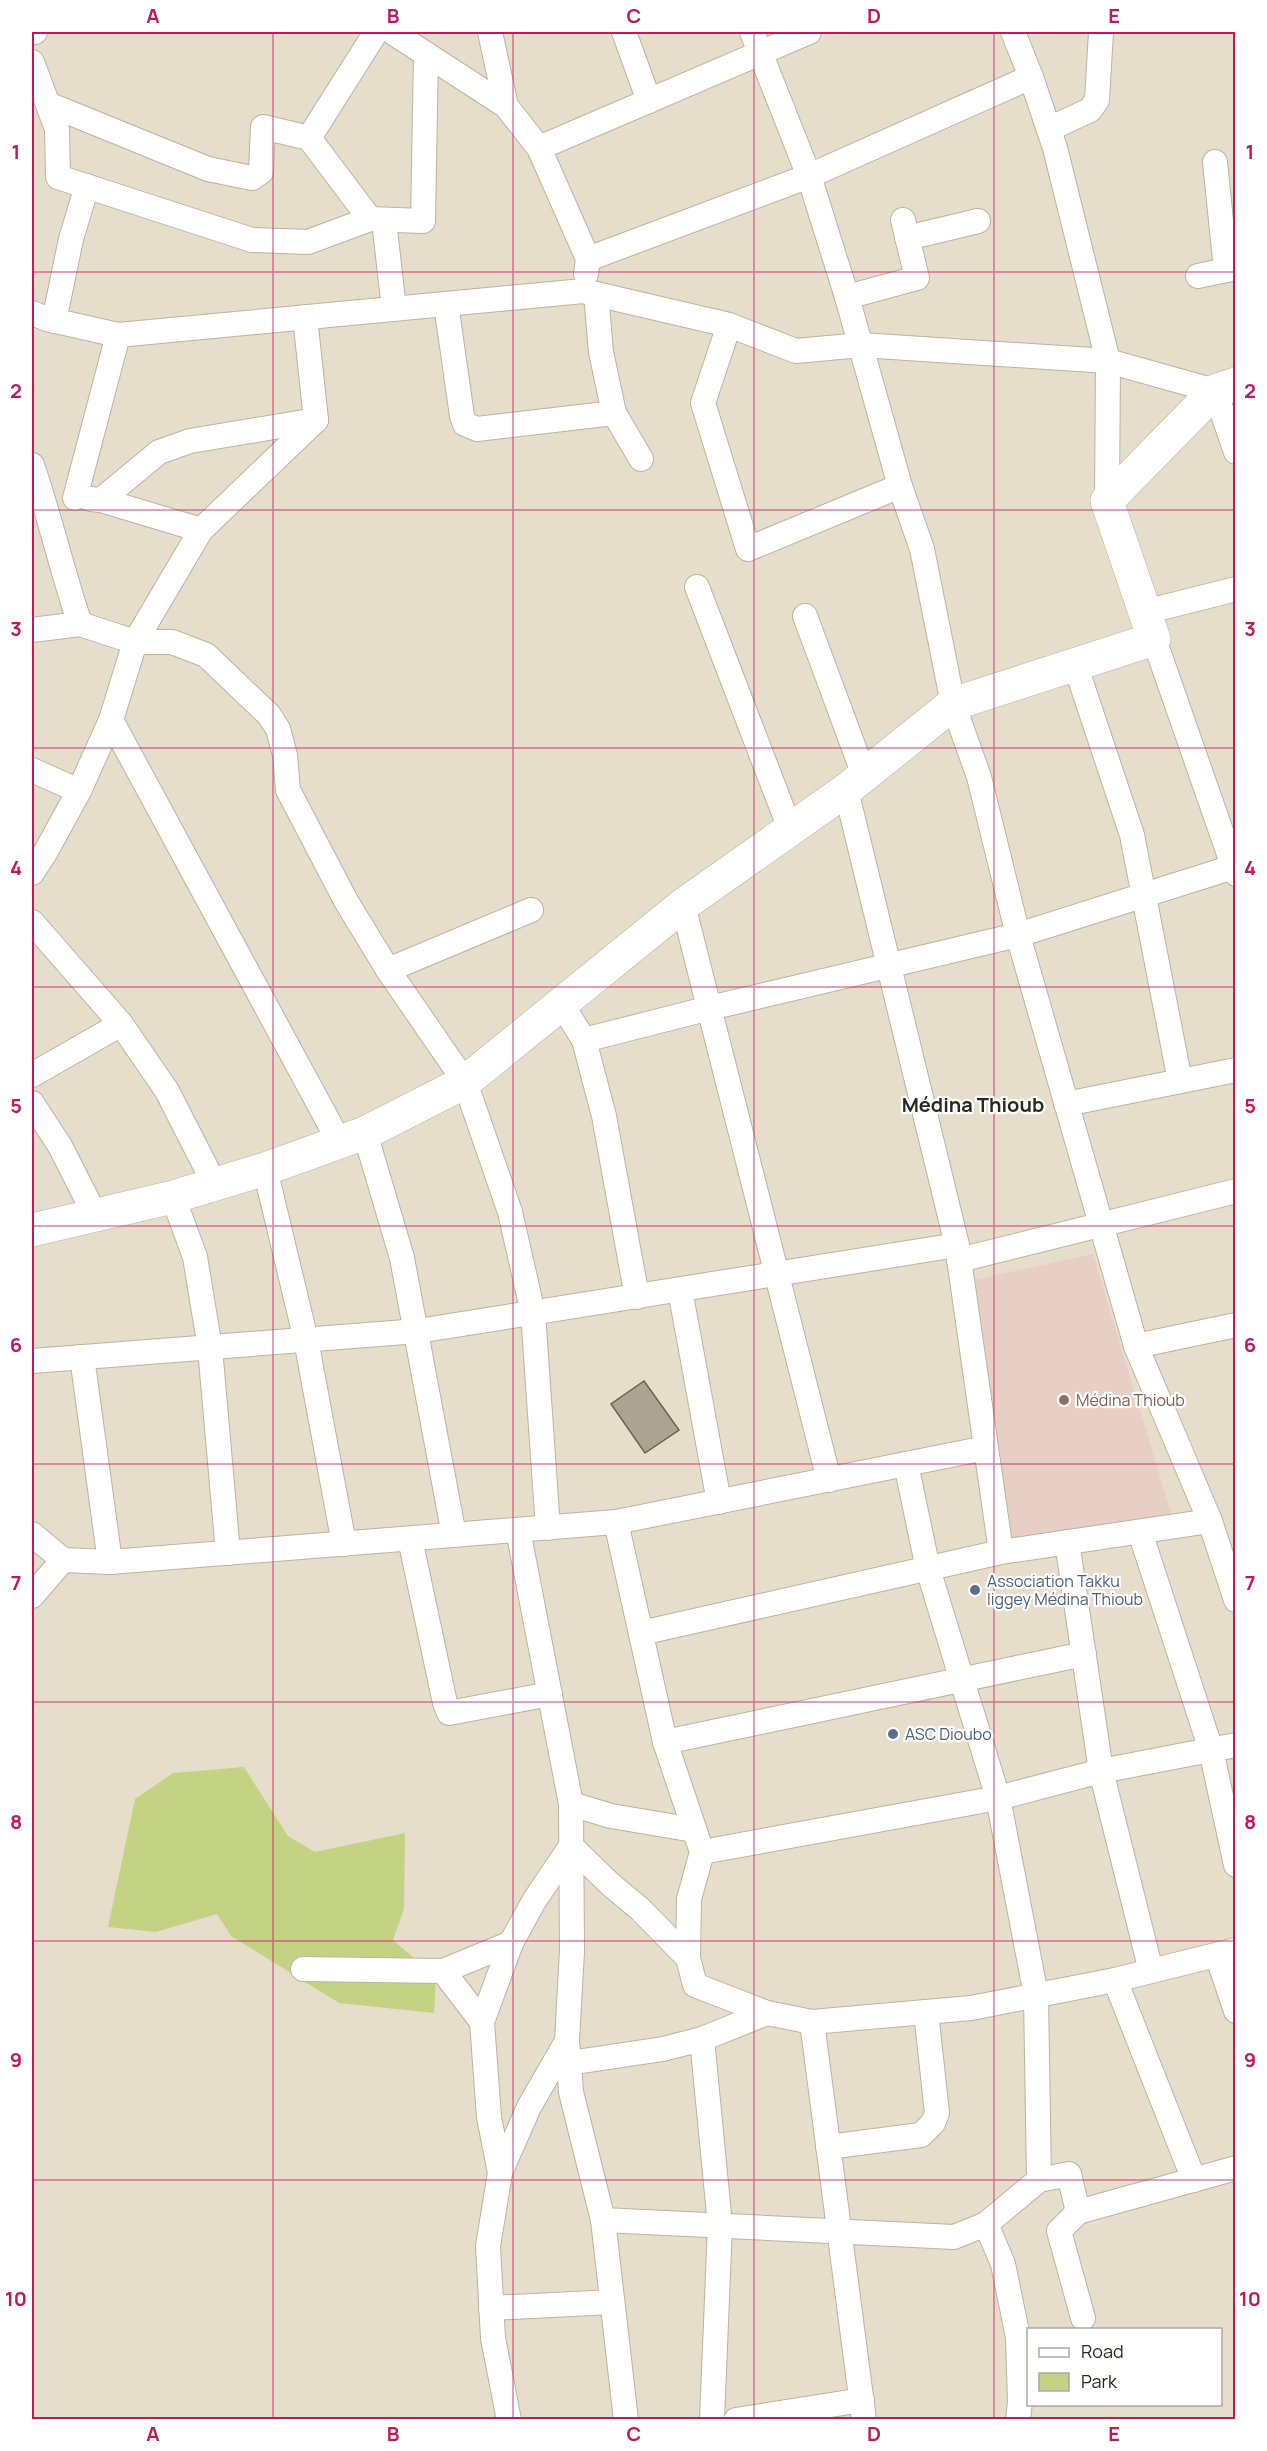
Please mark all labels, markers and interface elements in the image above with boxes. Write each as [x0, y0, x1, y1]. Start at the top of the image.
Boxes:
text: A [146, 2, 160, 29]
text: B [387, 2, 400, 29]
text: C [627, 2, 641, 29]
text: D [867, 2, 881, 29]
text: E [1108, 2, 1120, 29]
text: 1 [12, 138, 20, 165]
text: 1 [1246, 138, 1254, 165]
text: 2 [10, 377, 22, 404]
text: 2 [1244, 377, 1256, 404]
text: 3 [10, 615, 22, 642]
text: 3 [1244, 615, 1256, 642]
text: 4 [10, 854, 22, 881]
text: 4 [1244, 854, 1256, 881]
district label: Médina Thioub [902, 1091, 1044, 1118]
text: 5 [10, 1092, 22, 1119]
text: 5 [1244, 1092, 1256, 1119]
text: 6 [10, 1331, 22, 1358]
text: 6 [1244, 1331, 1256, 1358]
place label: Médina Thioub [1076, 1389, 1185, 1411]
marker: Médina Thioub [1057, 1393, 1071, 1407]
text: 7 [11, 1569, 21, 1596]
text: 7 [1245, 1569, 1255, 1596]
place label: Association Takku liggey Médina Thioub [987, 1570, 1143, 1610]
marker: Association Takku liggey Médina Thioub [968, 1583, 982, 1597]
place label: ASC Dioubo [905, 1723, 992, 1745]
marker: ASC Dioubo [886, 1727, 900, 1741]
text: 8 [10, 1808, 22, 1835]
text: 8 [1244, 1808, 1256, 1835]
text: 9 [10, 2046, 22, 2073]
text: 9 [1244, 2046, 1256, 2073]
text: 10 [5, 2285, 27, 2312]
text: 10 [1239, 2285, 1261, 2312]
legend [1027, 2328, 1222, 2406]
text: Road [1081, 2339, 1124, 2363]
text: Park [1081, 2369, 1118, 2393]
text: A [146, 2420, 160, 2447]
text: B [387, 2420, 400, 2447]
text: C [627, 2420, 641, 2447]
text: D [867, 2420, 881, 2447]
text: E [1108, 2420, 1120, 2447]

